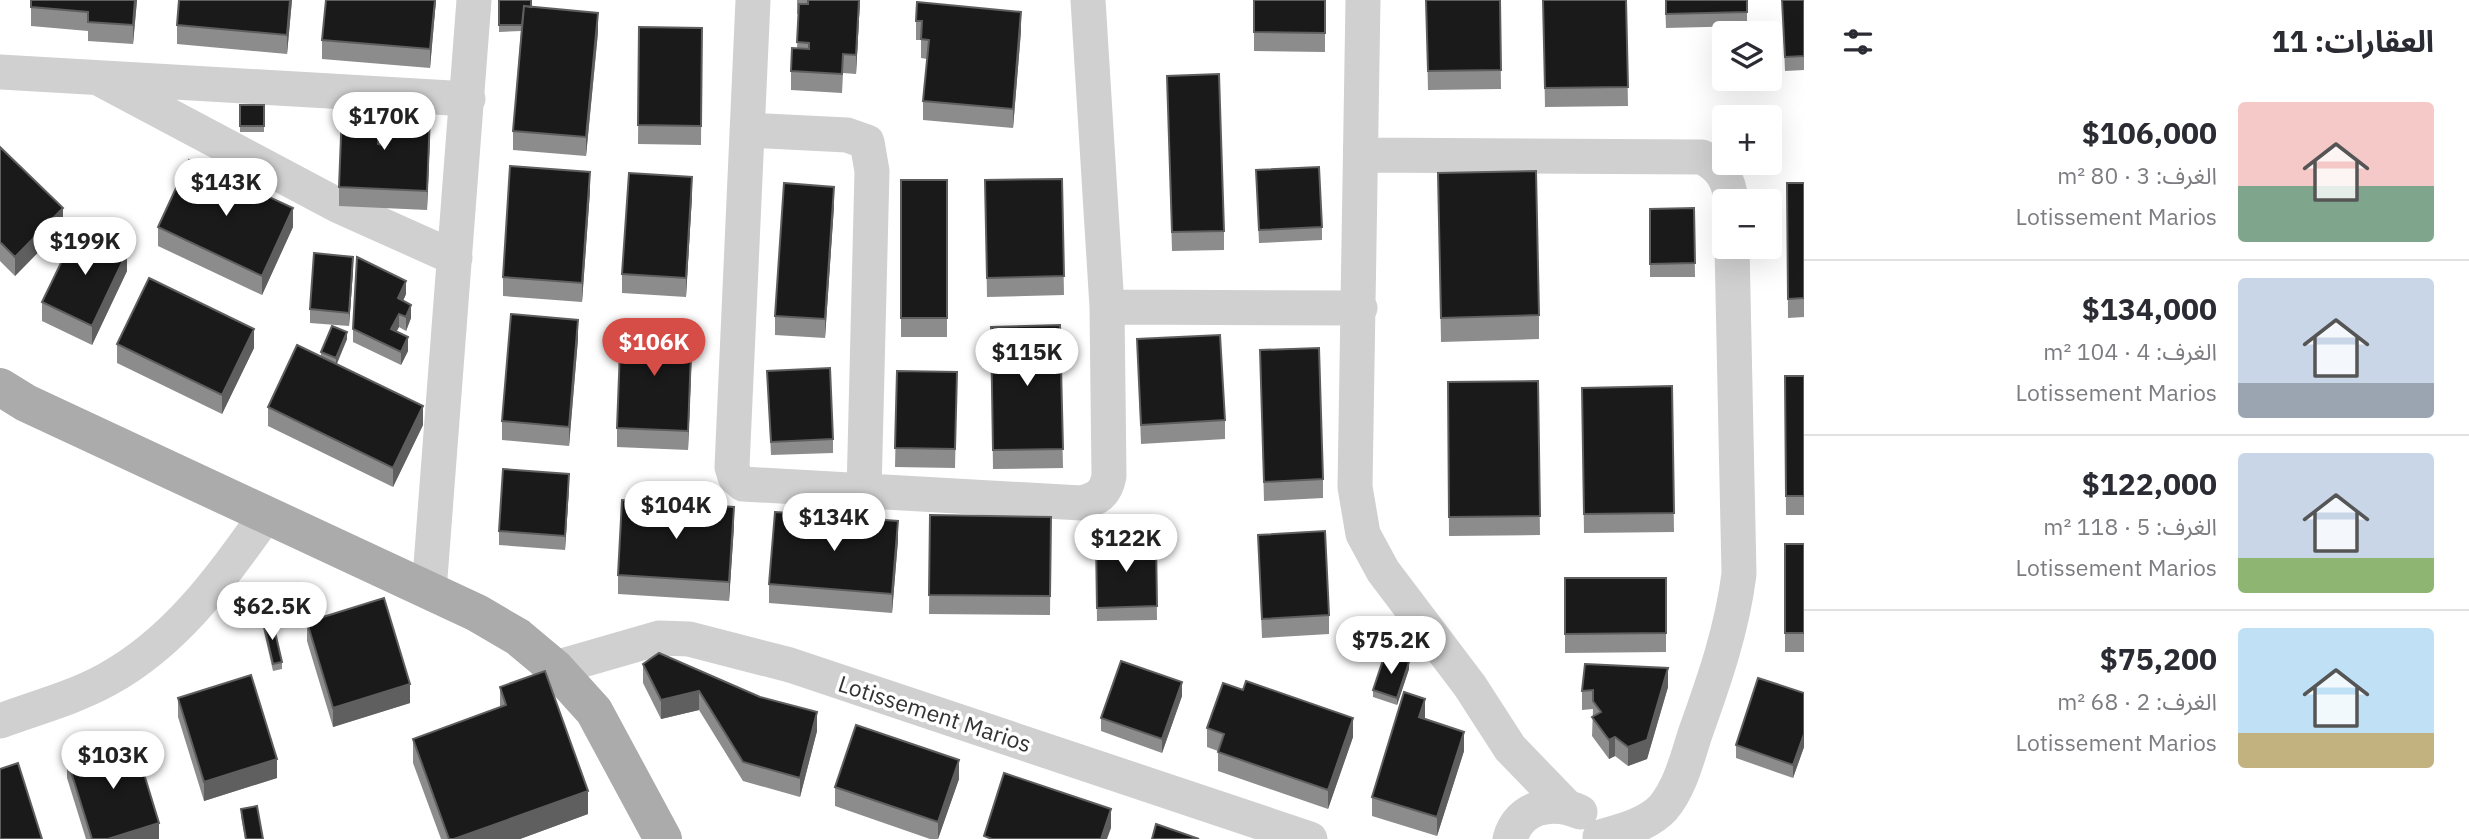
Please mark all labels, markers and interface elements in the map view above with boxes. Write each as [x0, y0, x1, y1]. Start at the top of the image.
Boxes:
map controls [1712, 21, 1782, 259]
button: layers [1712, 21, 1782, 91]
text: العقارات: 11 [2272, 21, 2434, 60]
icon: filters [1839, 23, 1877, 61]
pin: $170K [335, 92, 433, 152]
text: $170K [348, 100, 420, 130]
button: + [1712, 105, 1782, 175]
text: $106,000 [2082, 113, 2217, 152]
icon: home [2294, 130, 2378, 214]
pin: $143K [177, 158, 275, 218]
text: الغرف: 3 · 80 m² [2057, 160, 2217, 190]
text: $143K [190, 166, 262, 196]
button: − [1712, 189, 1782, 259]
text: Lotissement Marios [2016, 201, 2217, 231]
pin: $199K [36, 218, 134, 277]
text: $199K [49, 225, 121, 255]
text: $134,000 [2082, 289, 2217, 328]
icon: home [2294, 306, 2378, 390]
pin: $106K [605, 318, 703, 378]
text: $106K [618, 326, 690, 356]
pin: $115K [978, 328, 1076, 388]
text: $115K [991, 336, 1063, 366]
text: الغرف: 4 · 104 m² [2043, 336, 2217, 366]
text: Lotissement Marios [2016, 377, 2217, 407]
text: $122,000 [2082, 464, 2217, 503]
icon: home [2294, 481, 2378, 565]
pin: $104K [627, 482, 725, 541]
text: $104K [640, 489, 712, 519]
pin: $134K [785, 494, 883, 553]
text: $134K [798, 501, 870, 531]
text: الغرف: 5 · 118 m² [2043, 511, 2217, 541]
pin: $122K [1077, 514, 1175, 574]
text: $122K [1090, 522, 1162, 552]
text: Lotissement Marios [2016, 552, 2217, 582]
pin: $62.5K [215, 582, 329, 642]
text: $62.5K [233, 590, 311, 620]
pin: $75.2K [1334, 616, 1448, 676]
text: $75.2K [1352, 624, 1430, 654]
text: $75,200 [2100, 639, 2217, 678]
icon: home [2294, 656, 2378, 740]
street label: Lotissement Marios [835, 668, 1035, 758]
text: الغرف: 2 · 68 m² [2057, 686, 2217, 716]
text: Lotissement Marios [2016, 727, 2217, 757]
pin: $103K [64, 732, 162, 791]
text: $103K [77, 739, 149, 769]

